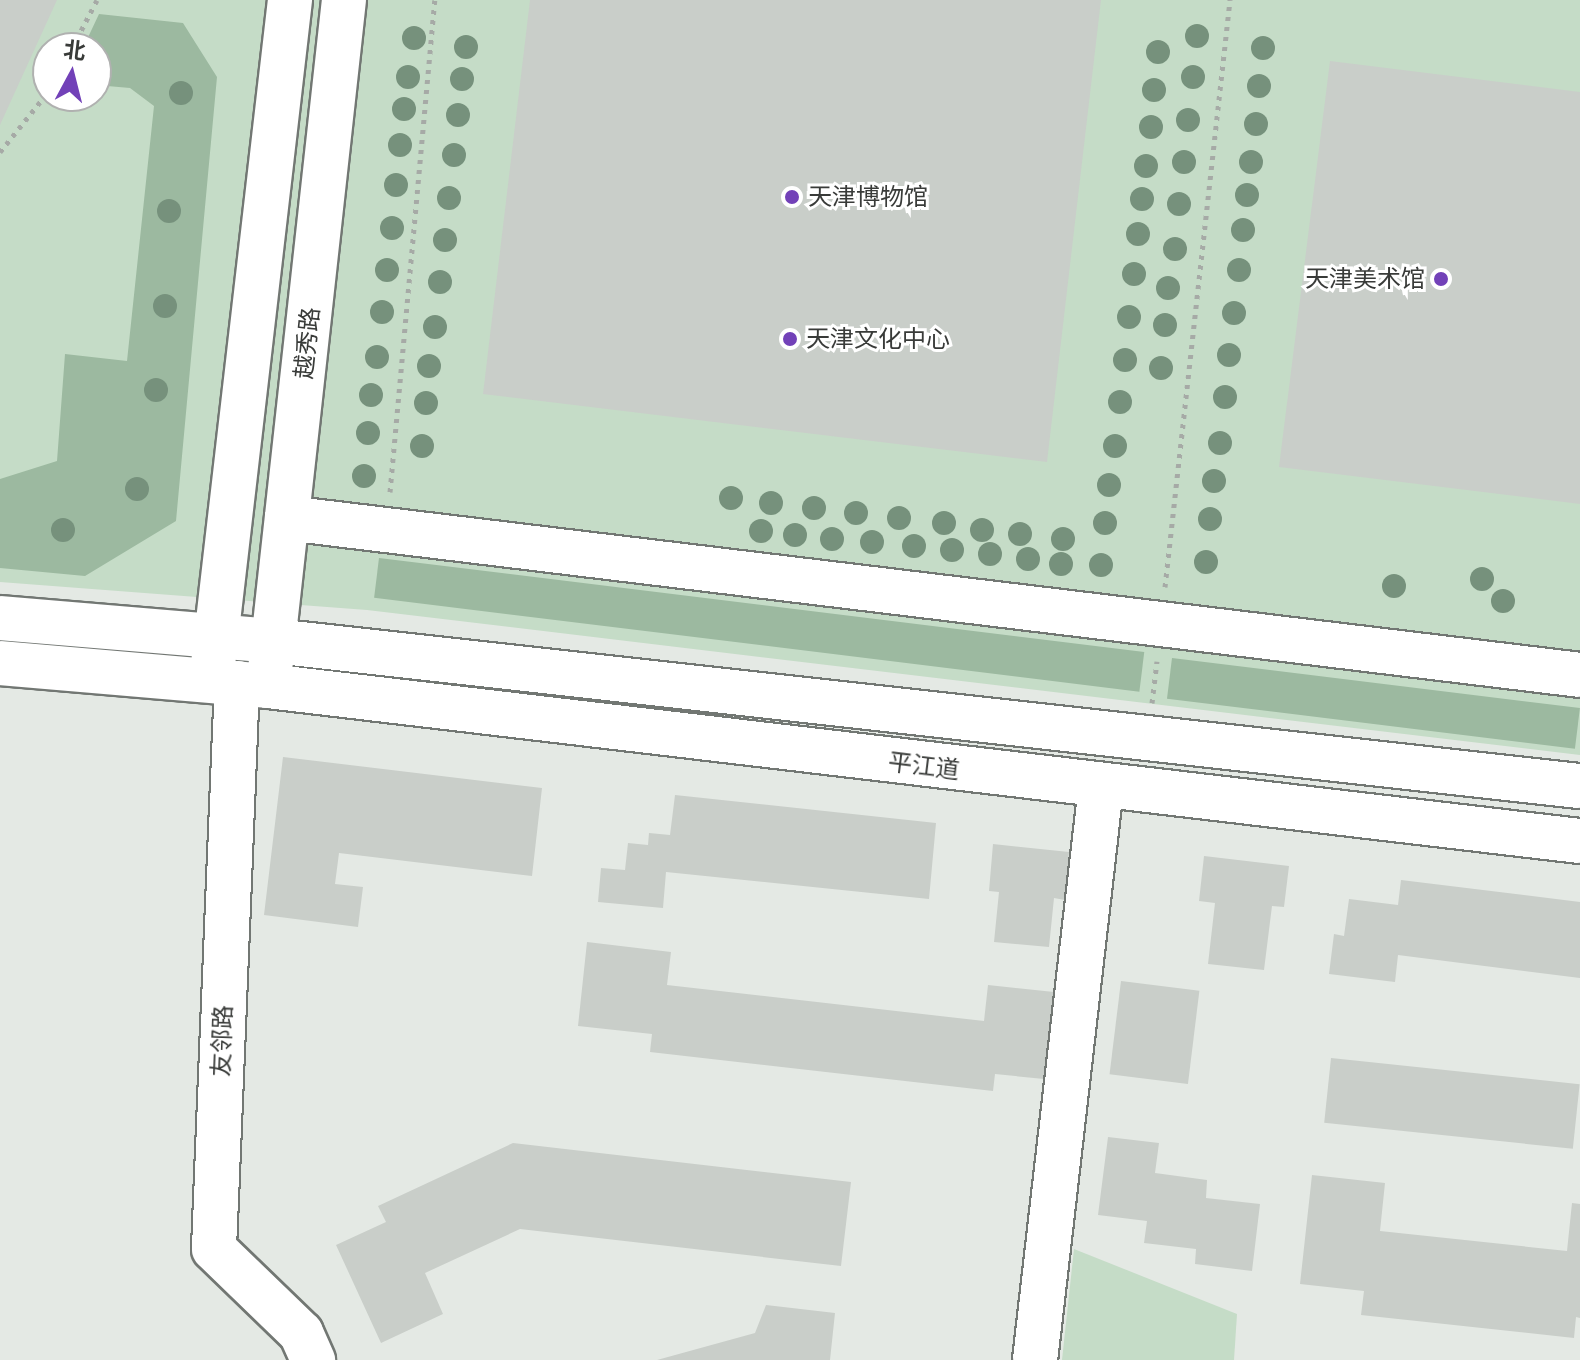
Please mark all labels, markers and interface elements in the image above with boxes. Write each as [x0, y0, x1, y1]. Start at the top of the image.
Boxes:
north arrow [32, 32, 112, 112]
text: 北 [62, 36, 87, 64]
place label: 天津博物馆 [808, 183, 928, 211]
marker: 天津博物馆 [783, 188, 801, 206]
place label: 天津美术馆 [1305, 265, 1425, 293]
marker: 天津美术馆 [1432, 270, 1450, 288]
street label: 越秀路 [289, 306, 325, 380]
place label: 天津文化中心 [806, 325, 950, 353]
marker: 天津文化中心 [781, 330, 799, 348]
street label: 平江道 [887, 747, 961, 785]
street label: 友邻路 [206, 1005, 238, 1077]

